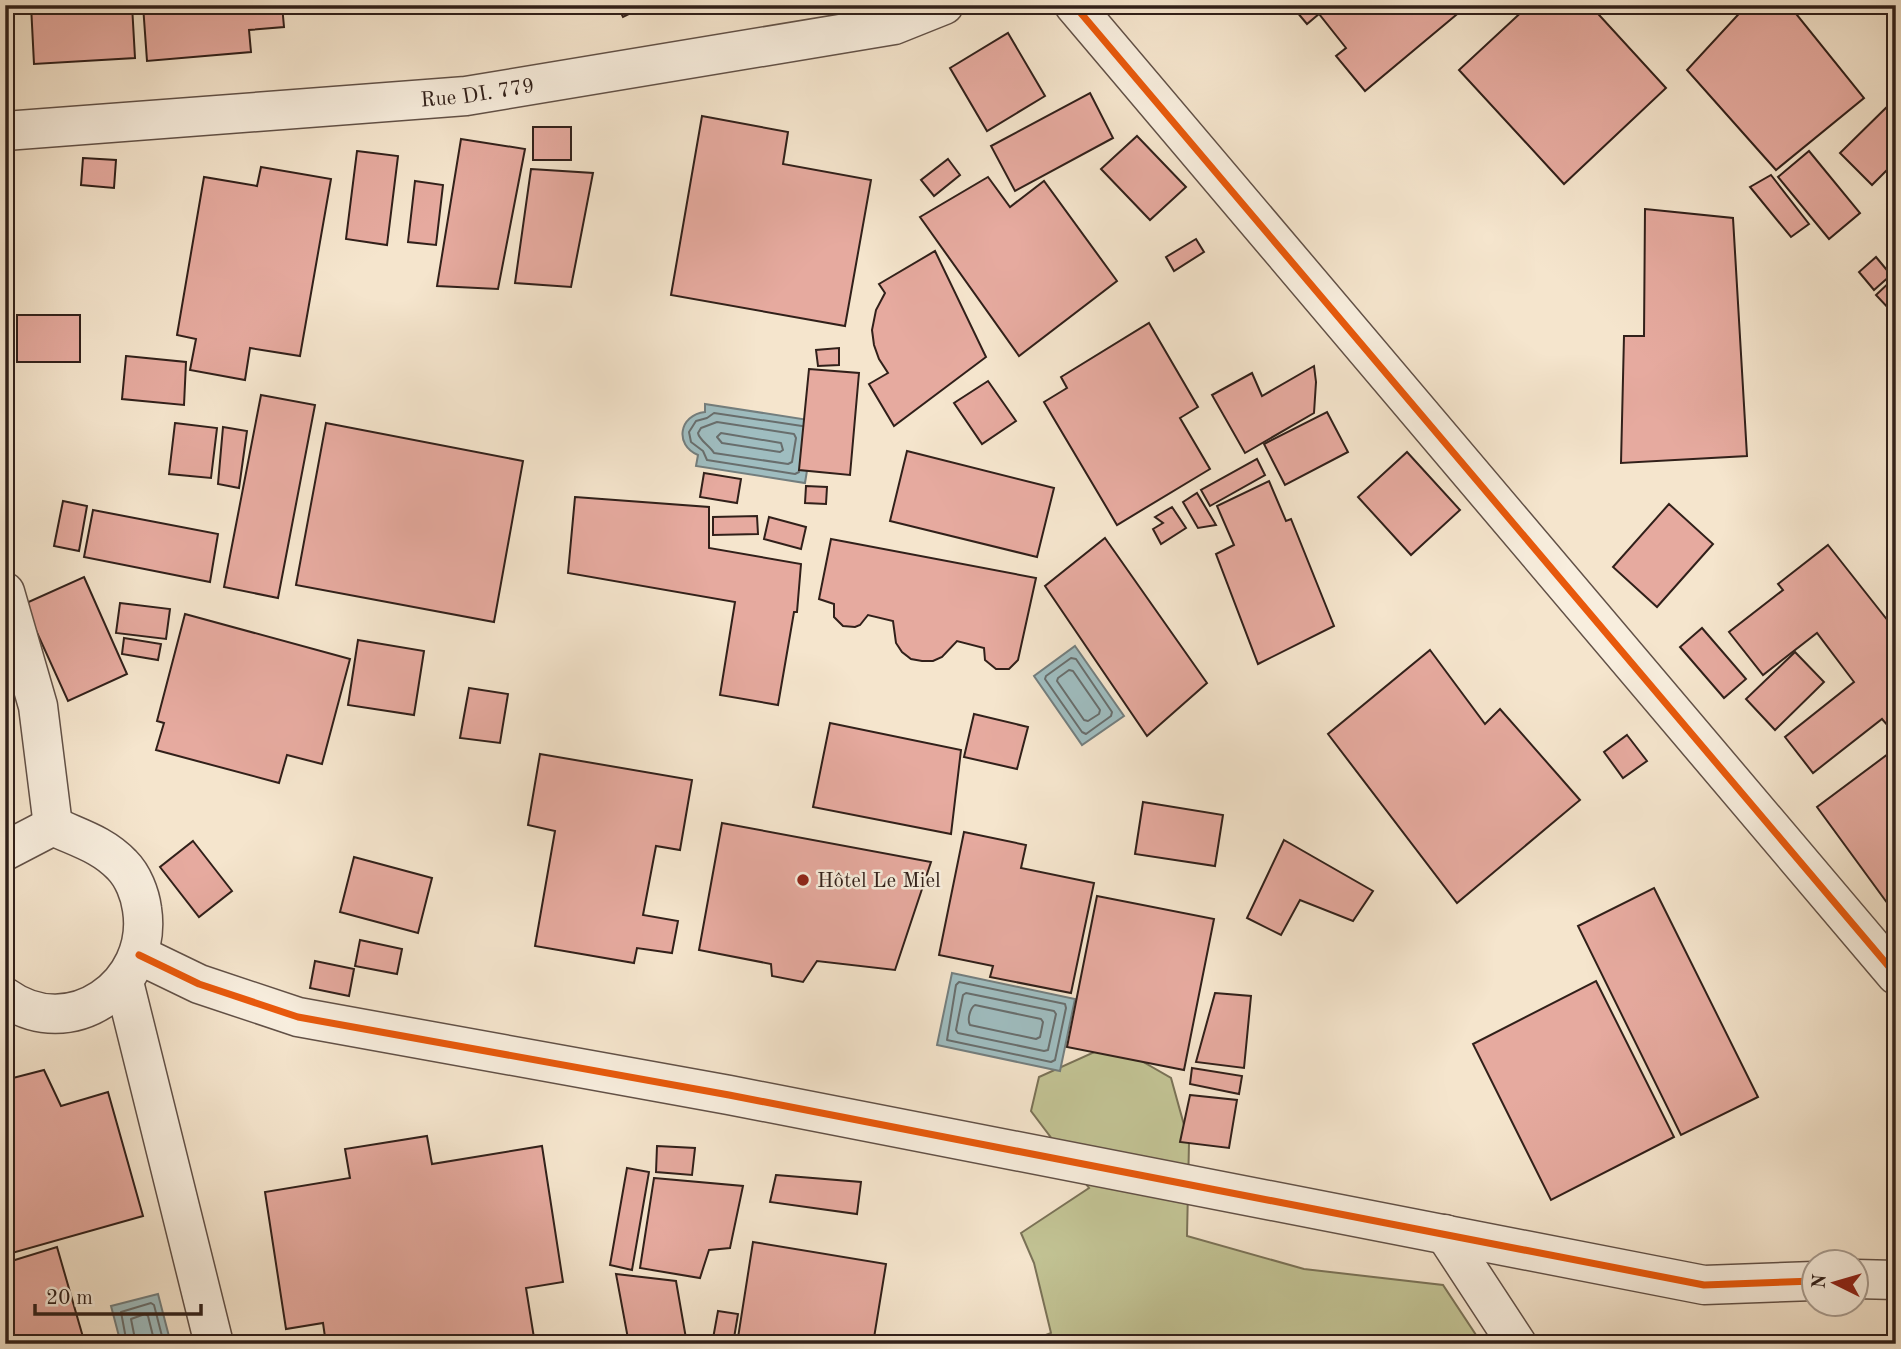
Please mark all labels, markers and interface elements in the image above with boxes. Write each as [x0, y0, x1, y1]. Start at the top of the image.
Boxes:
street label: Rue DI. 779 [420, 76, 536, 111]
place label: Hôtel Le Miel [817, 871, 941, 892]
marker: Hôtel Le Miel [795, 872, 811, 888]
north arrow [1800, 1248, 1870, 1318]
scale bar [35, 1272, 201, 1316]
text: N [1810, 1273, 1831, 1290]
text: 20 m [46, 1288, 93, 1309]

